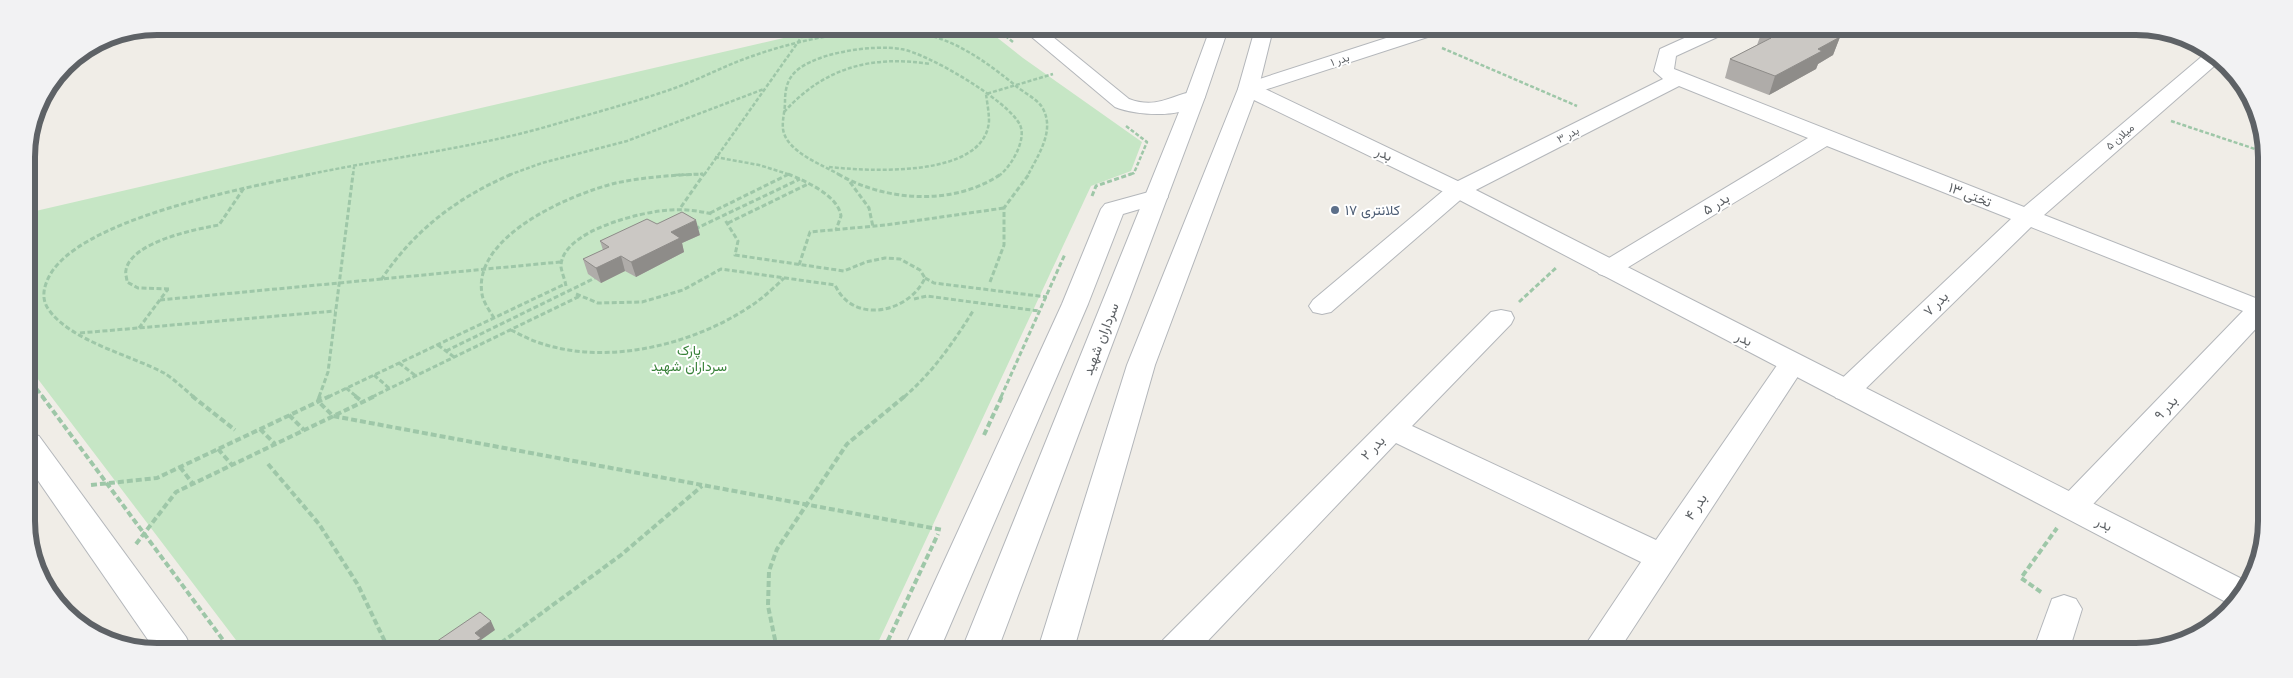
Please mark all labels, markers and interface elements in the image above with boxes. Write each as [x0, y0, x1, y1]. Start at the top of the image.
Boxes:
street label: بدر ۱ [1329, 51, 1351, 69]
street label: میلان ۵ [2103, 121, 2137, 153]
street label: بدر ۳ [1555, 124, 1581, 146]
street label: بدر [1372, 142, 1395, 165]
street label: تختی ۱۳ [1946, 179, 1994, 211]
street label: بدر ۵ [1699, 189, 1733, 219]
place label: کلانتری ۱۷ [1345, 202, 1400, 219]
marker: کلانتری ۱۷ [1329, 204, 1341, 216]
street label: بدر ۷ [1920, 288, 1952, 320]
street label: سرداران شهید [1079, 300, 1123, 378]
street label: بدر [1732, 327, 1755, 350]
park label: پارک سرداران شهید [651, 342, 727, 375]
street label: بدر ۹ [2151, 392, 2181, 424]
street label: بدر ۲ [1357, 432, 1389, 464]
street label: بدر ۴ [1681, 491, 1711, 523]
street label: بدر [2092, 512, 2115, 535]

